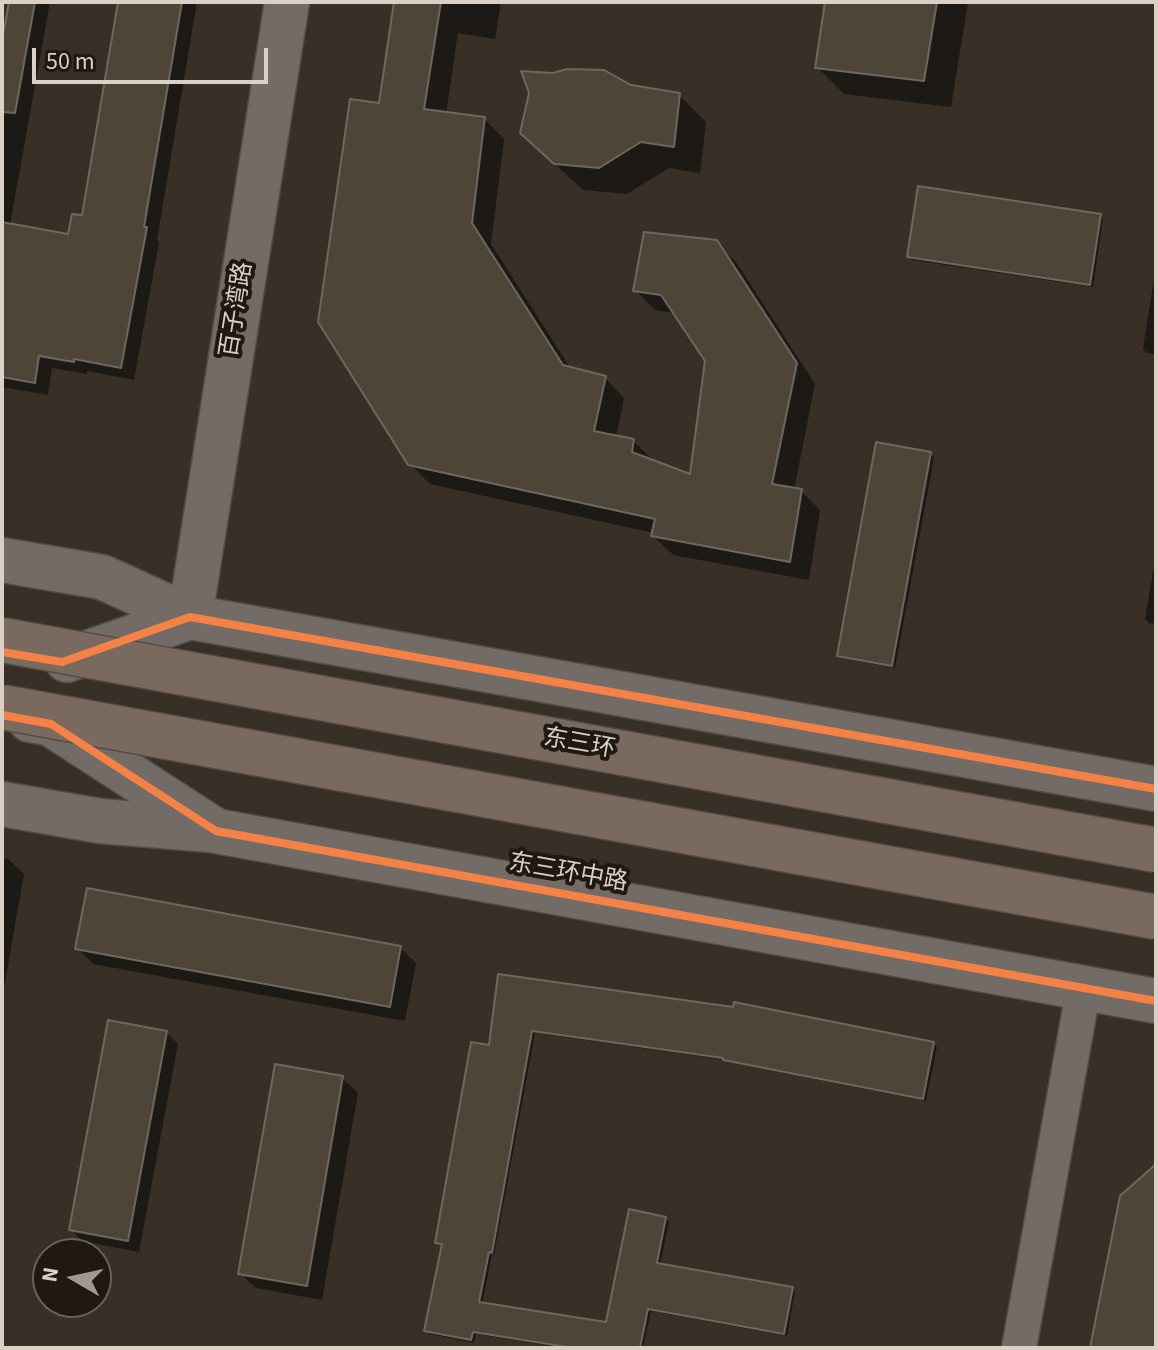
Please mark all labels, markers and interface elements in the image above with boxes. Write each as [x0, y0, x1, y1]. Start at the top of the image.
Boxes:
scale bar [36, 32, 272, 82]
text: 50 m [46, 44, 95, 79]
street label: 百子湾路 [216, 260, 260, 360]
street label: 东三环 [541, 725, 617, 765]
street label: 东三环中路 [506, 849, 630, 899]
north arrow [32, 1238, 112, 1318]
text: N [33, 1265, 67, 1284]

